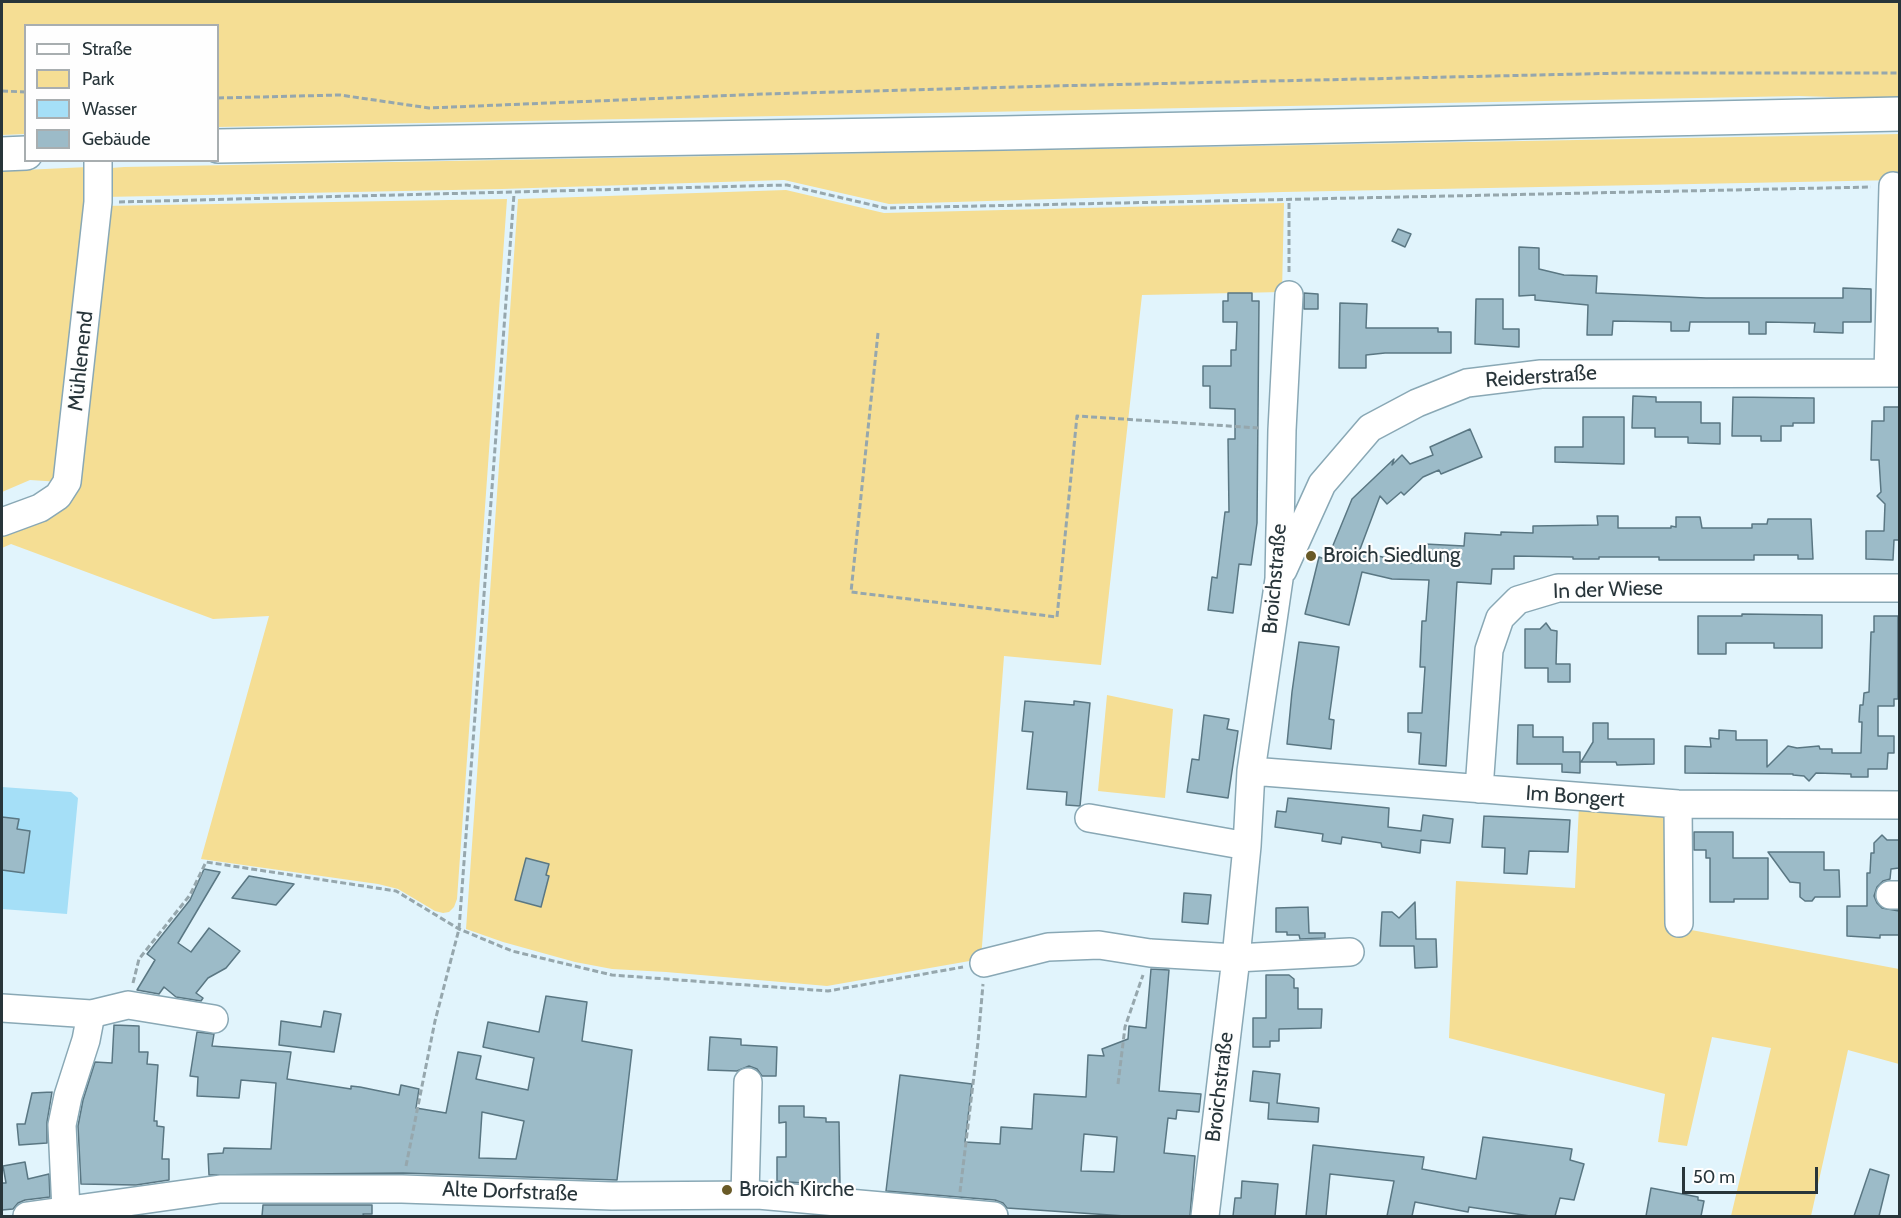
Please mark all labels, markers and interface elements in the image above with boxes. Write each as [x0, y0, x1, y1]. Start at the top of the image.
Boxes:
legend [24, 24, 219, 162]
text: Straße [82, 38, 132, 60]
text: Park [82, 68, 114, 90]
text: Wasser [82, 98, 137, 120]
text: Gebäude [82, 128, 151, 150]
street label: Mühlenend [63, 310, 99, 412]
street label: Reiderstraße [1484, 361, 1598, 393]
street label: Broichstraße [1258, 523, 1292, 635]
place label: Broich Siedlung [1323, 543, 1461, 569]
marker: Broich Siedlung [1304, 549, 1318, 563]
street label: In der Wiese [1553, 575, 1663, 605]
street label: Im Bongert [1525, 781, 1625, 813]
street label: Broichstraße [1201, 1030, 1239, 1144]
scale bar [1685, 1155, 1822, 1193]
text: 50 m [1693, 1166, 1735, 1188]
street label: Alte Dorfstraße [442, 1177, 578, 1207]
place label: Broich Kirche [739, 1177, 854, 1203]
marker: Broich Kirche [720, 1183, 734, 1197]

